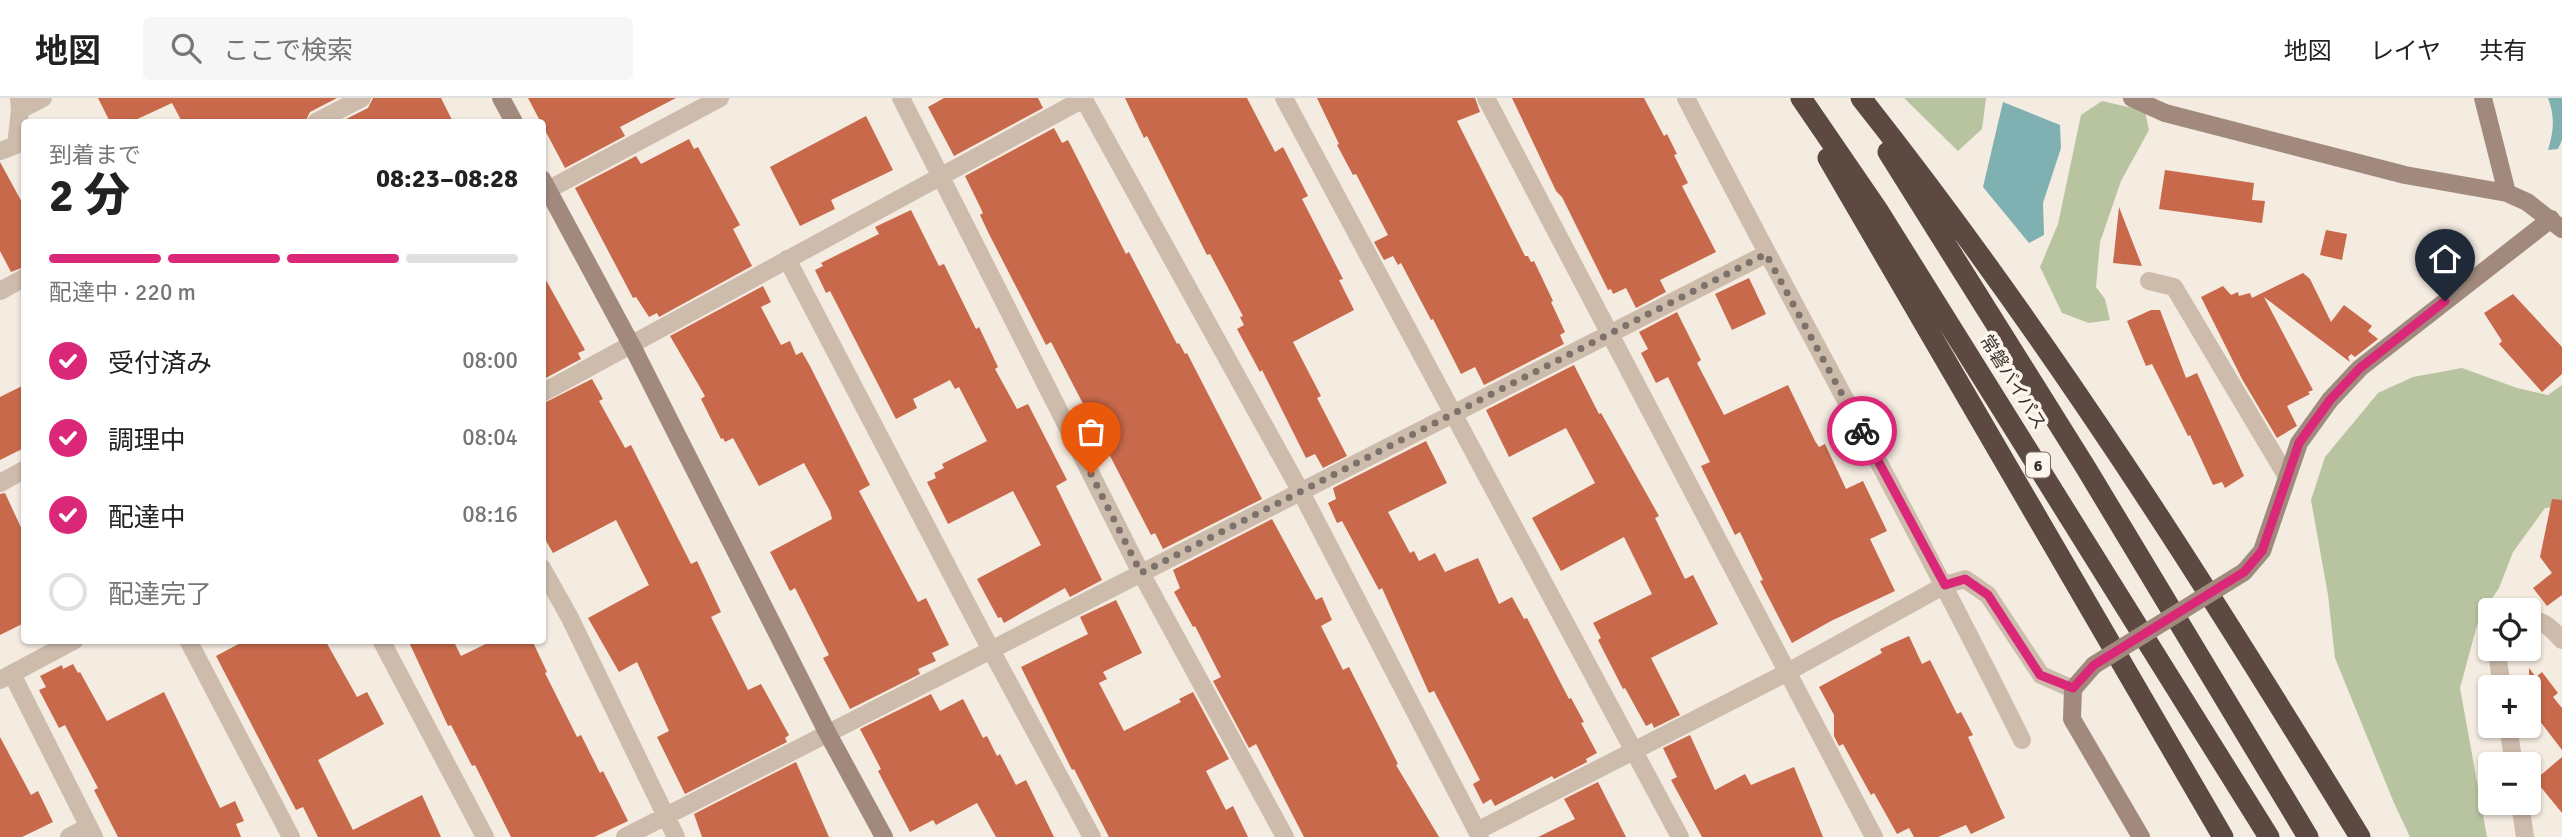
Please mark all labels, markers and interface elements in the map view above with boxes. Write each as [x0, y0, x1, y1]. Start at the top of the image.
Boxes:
search box [143, 17, 633, 80]
icon: search [167, 29, 205, 67]
text: 地図 [35, 31, 101, 72]
text: ここで検索 [223, 35, 353, 67]
text: 地図 [2284, 36, 2332, 66]
text: レイヤ [2370, 36, 2441, 66]
text: 共有 [2479, 36, 2527, 66]
text: 到着まで [49, 141, 141, 170]
text: 08:23–08:28 [376, 163, 518, 195]
text: 2 分 [49, 168, 130, 224]
pin [2415, 229, 2475, 301]
icon: home [2426, 240, 2464, 278]
text: 配達中 · 220 m [49, 278, 196, 307]
street label: 常磐バイパス [1975, 331, 2051, 433]
icon: check [49, 342, 87, 380]
text: 08:00 [462, 346, 518, 375]
text: 受付済み [108, 348, 212, 380]
courier [1827, 396, 1897, 466]
pin [1061, 402, 1121, 474]
icon: bike [1843, 412, 1881, 450]
icon: bag [1072, 413, 1110, 451]
icon: check [49, 419, 87, 457]
text: 08:04 [462, 423, 518, 452]
text: 調理中 [108, 425, 186, 457]
road number: 6 [2026, 452, 2050, 478]
icon: check [49, 496, 87, 534]
text: 08:16 [462, 500, 518, 529]
text: 配達中 [108, 502, 186, 534]
text: 配達完了 [108, 579, 212, 611]
map controls [2478, 598, 2541, 815]
button: locate [2478, 598, 2541, 661]
button: + [2478, 675, 2541, 738]
button: − [2478, 752, 2541, 815]

